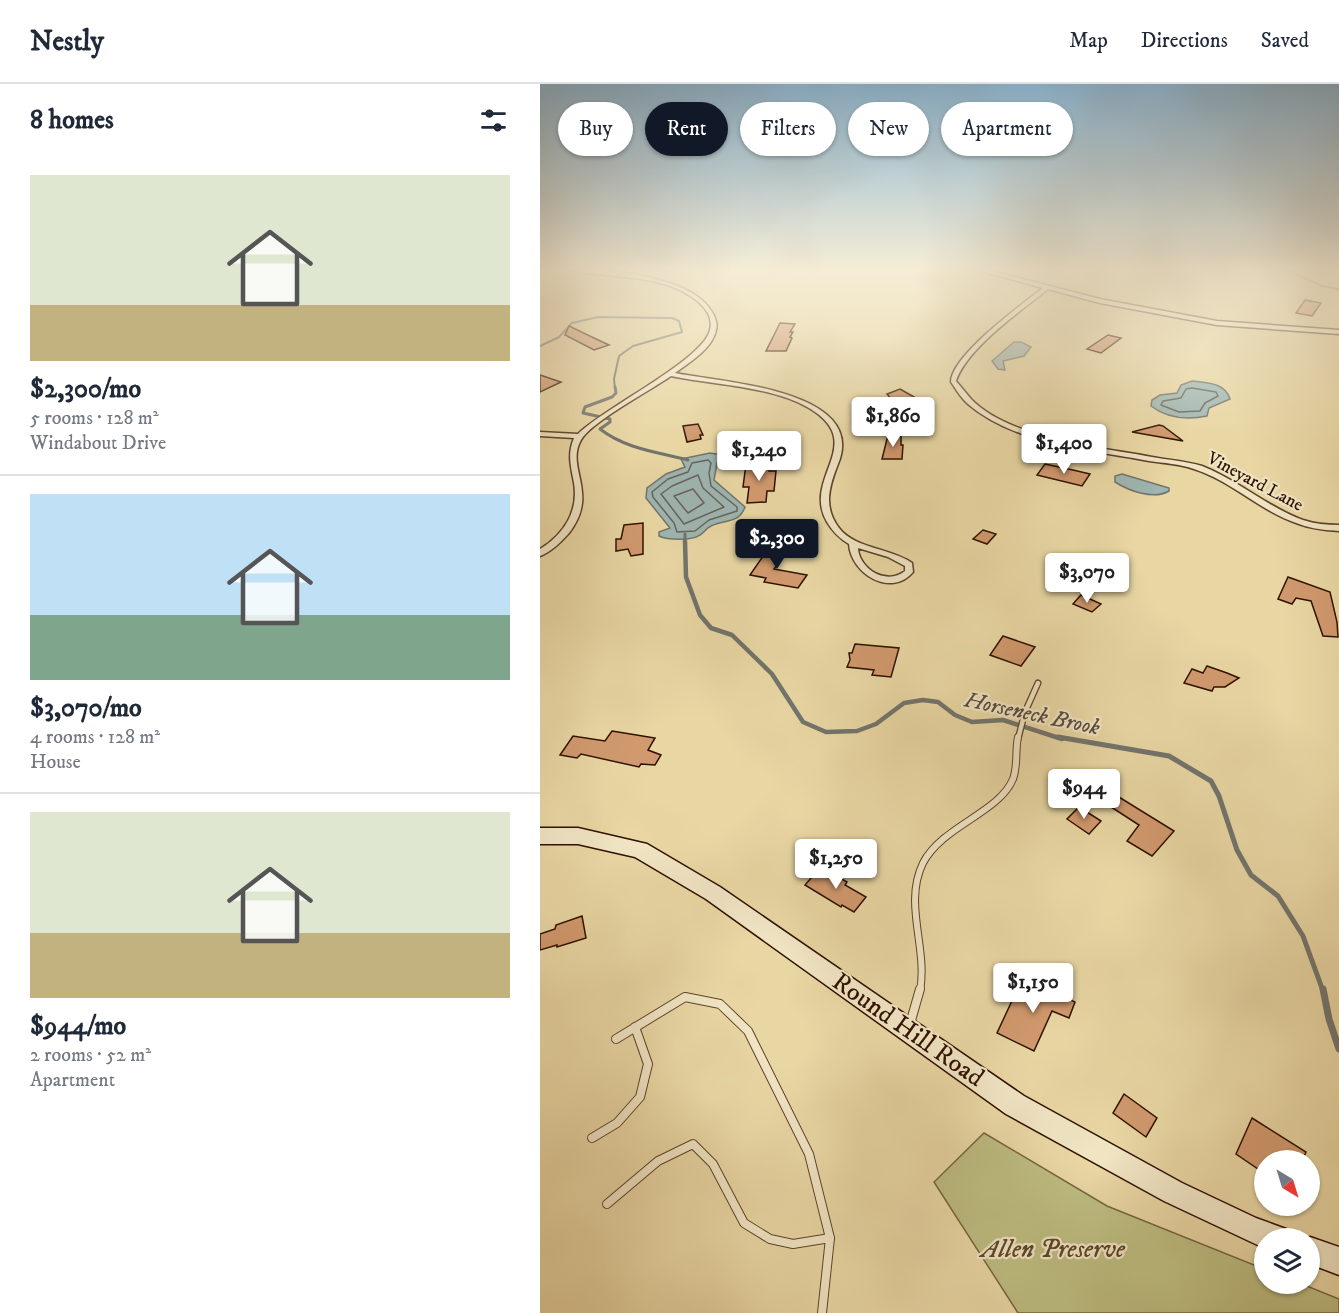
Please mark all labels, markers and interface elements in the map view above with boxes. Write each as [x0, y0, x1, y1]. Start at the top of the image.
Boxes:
text: Nestly [30, 24, 104, 59]
text: Map [1069, 28, 1108, 54]
text: Directions [1141, 28, 1228, 54]
text: Saved [1261, 28, 1309, 54]
chip: Buy [558, 102, 633, 156]
chip: Rent [645, 102, 728, 156]
chip: Filters [740, 102, 836, 156]
chip: New [848, 102, 929, 156]
chip: Apartment [941, 102, 1073, 156]
text: 8 homes [30, 104, 114, 137]
icon: filters [477, 104, 510, 137]
icon: home [216, 214, 324, 322]
text: $2,300/mo [30, 373, 141, 406]
pin: $1,860 [844, 397, 942, 448]
text: $1,860 [866, 404, 920, 429]
text: 5 rooms · 128 m² [30, 406, 159, 431]
pin: $1,400 [1015, 424, 1113, 475]
text: Windabout Drive [30, 431, 166, 456]
pin: $1,240 [710, 431, 808, 482]
text: $1,400 [1035, 431, 1093, 456]
text: $1,240 [731, 438, 787, 463]
street label: Vineyard Lane [1202, 447, 1307, 517]
pin: $2,300 [728, 519, 826, 570]
text: $2,300 [749, 526, 805, 551]
icon: home [216, 533, 324, 641]
pin: $3,070 [1038, 553, 1136, 604]
text: $3,070 [1059, 560, 1115, 585]
water label: Horseneck Brook [961, 686, 1103, 742]
text: $3,070/mo [30, 692, 142, 725]
text: 4 rooms · 128 m² [30, 725, 160, 750]
text: House [30, 750, 81, 775]
pin: $944 [1048, 769, 1120, 820]
text: $944 [1062, 776, 1106, 801]
pin: $1,250 [787, 839, 885, 890]
text: $1,250 [809, 846, 863, 871]
icon: home [216, 851, 324, 959]
pin: $1,150 [984, 963, 1082, 1014]
street label: Round Hill Road [826, 965, 990, 1095]
text: $1,150 [1007, 970, 1059, 995]
text: $944/mo [30, 1010, 126, 1043]
text: 2 rooms · 52 m² [30, 1043, 151, 1068]
text: Apartment [30, 1068, 115, 1093]
north arrow [1254, 1150, 1320, 1216]
map controls [1254, 1150, 1320, 1294]
button: layers [1254, 1228, 1320, 1294]
park label: Allen Preserve [978, 1233, 1126, 1266]

